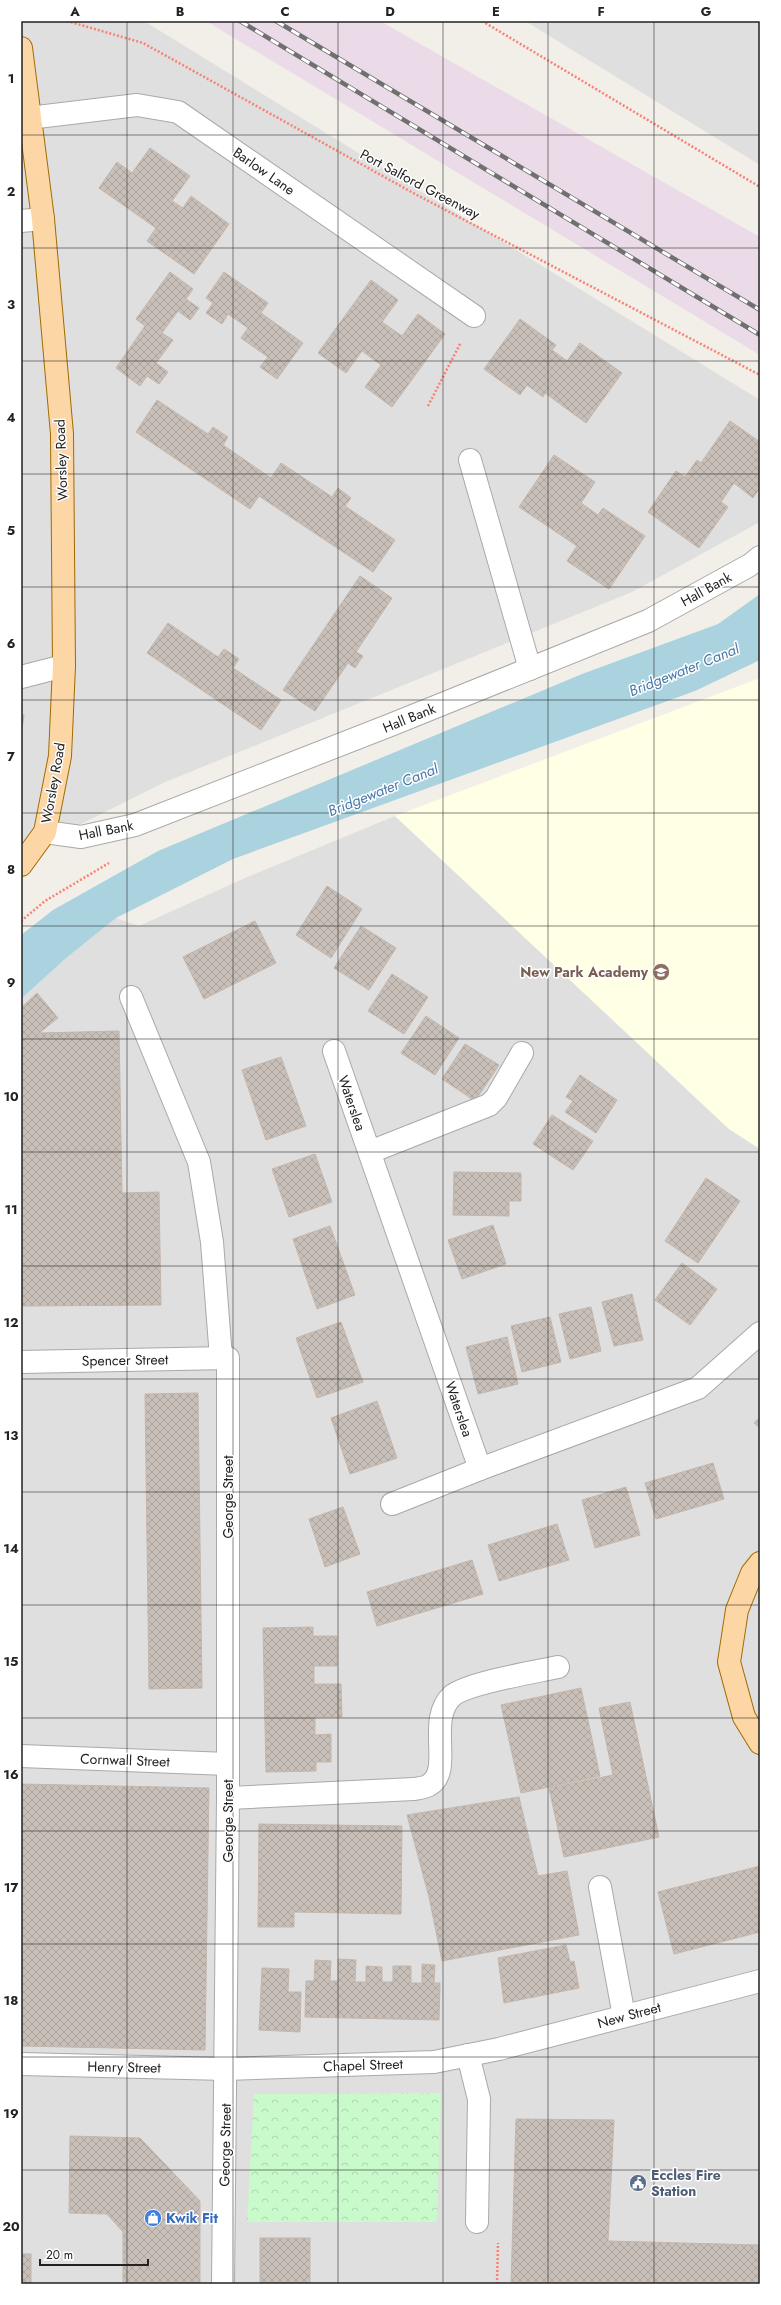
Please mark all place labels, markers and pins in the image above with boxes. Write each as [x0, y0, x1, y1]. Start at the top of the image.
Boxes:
place label: New Park Academy [520, 962, 649, 982]
school or university icon: New Park Academy [651, 962, 671, 982]
place label: Eccles Fire Station [651, 2165, 721, 2201]
public building icon: Eccles Fire Station [628, 2173, 648, 2193]
shop icon: Kwik Fit [143, 2208, 163, 2228]
place label: Kwik Fit [166, 2208, 218, 2228]

